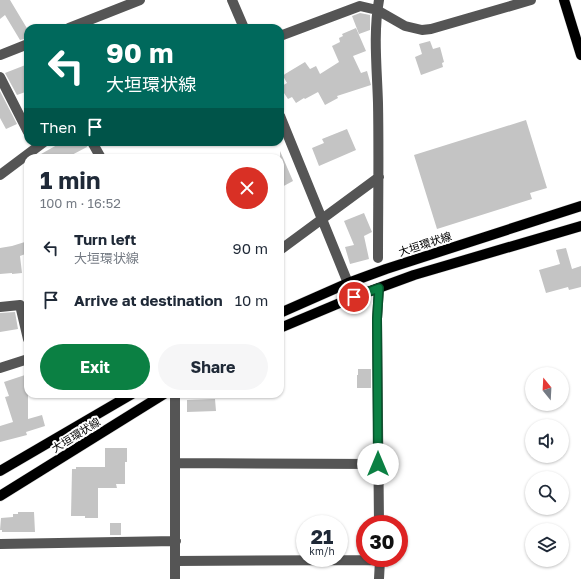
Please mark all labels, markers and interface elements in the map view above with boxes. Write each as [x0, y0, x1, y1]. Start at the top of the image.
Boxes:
text: 90 m [106, 36, 173, 69]
icon: left [40, 40, 92, 92]
text: 大垣環状線 [106, 73, 196, 95]
icon: arrive [84, 116, 106, 138]
text: Then [40, 118, 76, 136]
text: 1 min [40, 165, 100, 194]
button: close [226, 167, 268, 209]
text: 100 m · 16:52 [40, 195, 121, 211]
street label: 大垣環状線 [397, 229, 453, 258]
text: Turn left [74, 230, 136, 248]
icon: left [40, 237, 62, 259]
text: 90 m [233, 239, 268, 257]
text: 大垣環状線 [74, 250, 139, 266]
pin [337, 280, 371, 314]
icon: arrive [343, 286, 365, 308]
icon: arrive [40, 289, 62, 311]
text: Arrive at destination [74, 291, 223, 309]
text: 10 m [235, 291, 268, 309]
button: Exit [40, 344, 150, 390]
button: Share [158, 344, 268, 390]
north arrow [525, 367, 569, 411]
map controls [525, 367, 569, 567]
street label: 大垣環状線 [49, 414, 103, 455]
button: sound [525, 419, 569, 463]
position arrow [357, 443, 399, 485]
button: search [525, 471, 569, 515]
speed limit sign: 30 [356, 515, 408, 567]
button: layers [525, 523, 569, 567]
text: 21 [311, 524, 333, 548]
text: km/h [309, 545, 335, 557]

